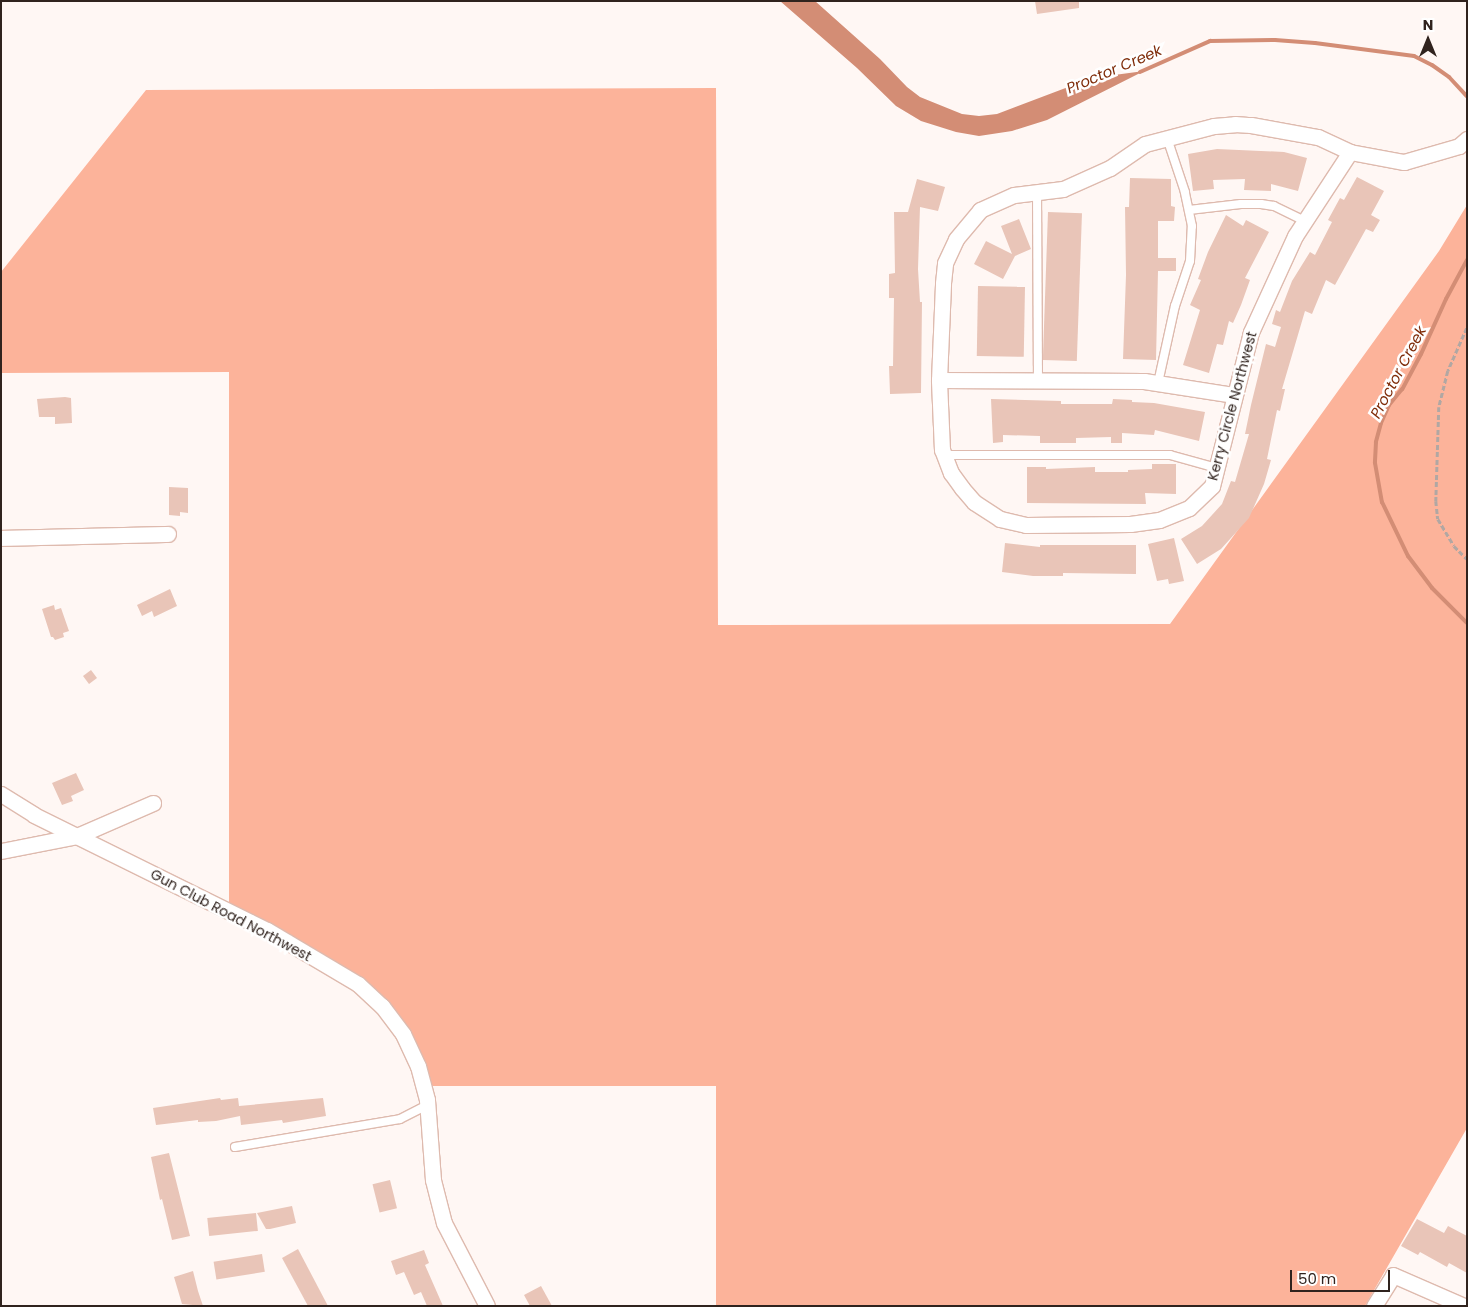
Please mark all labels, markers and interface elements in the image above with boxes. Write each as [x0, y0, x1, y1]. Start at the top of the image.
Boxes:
north arrow [1403, 15, 1453, 65]
text: N [1423, 15, 1433, 35]
water label: Proctor Creek [1064, 41, 1164, 97]
water label: Proctor Creek [1366, 323, 1430, 421]
street label: Kerry Circle Northwest [1204, 330, 1260, 482]
street label: Gun Club Road Northwest [148, 865, 314, 965]
scale bar [1293, 1260, 1393, 1292]
text: 50 m [1298, 1268, 1336, 1289]

